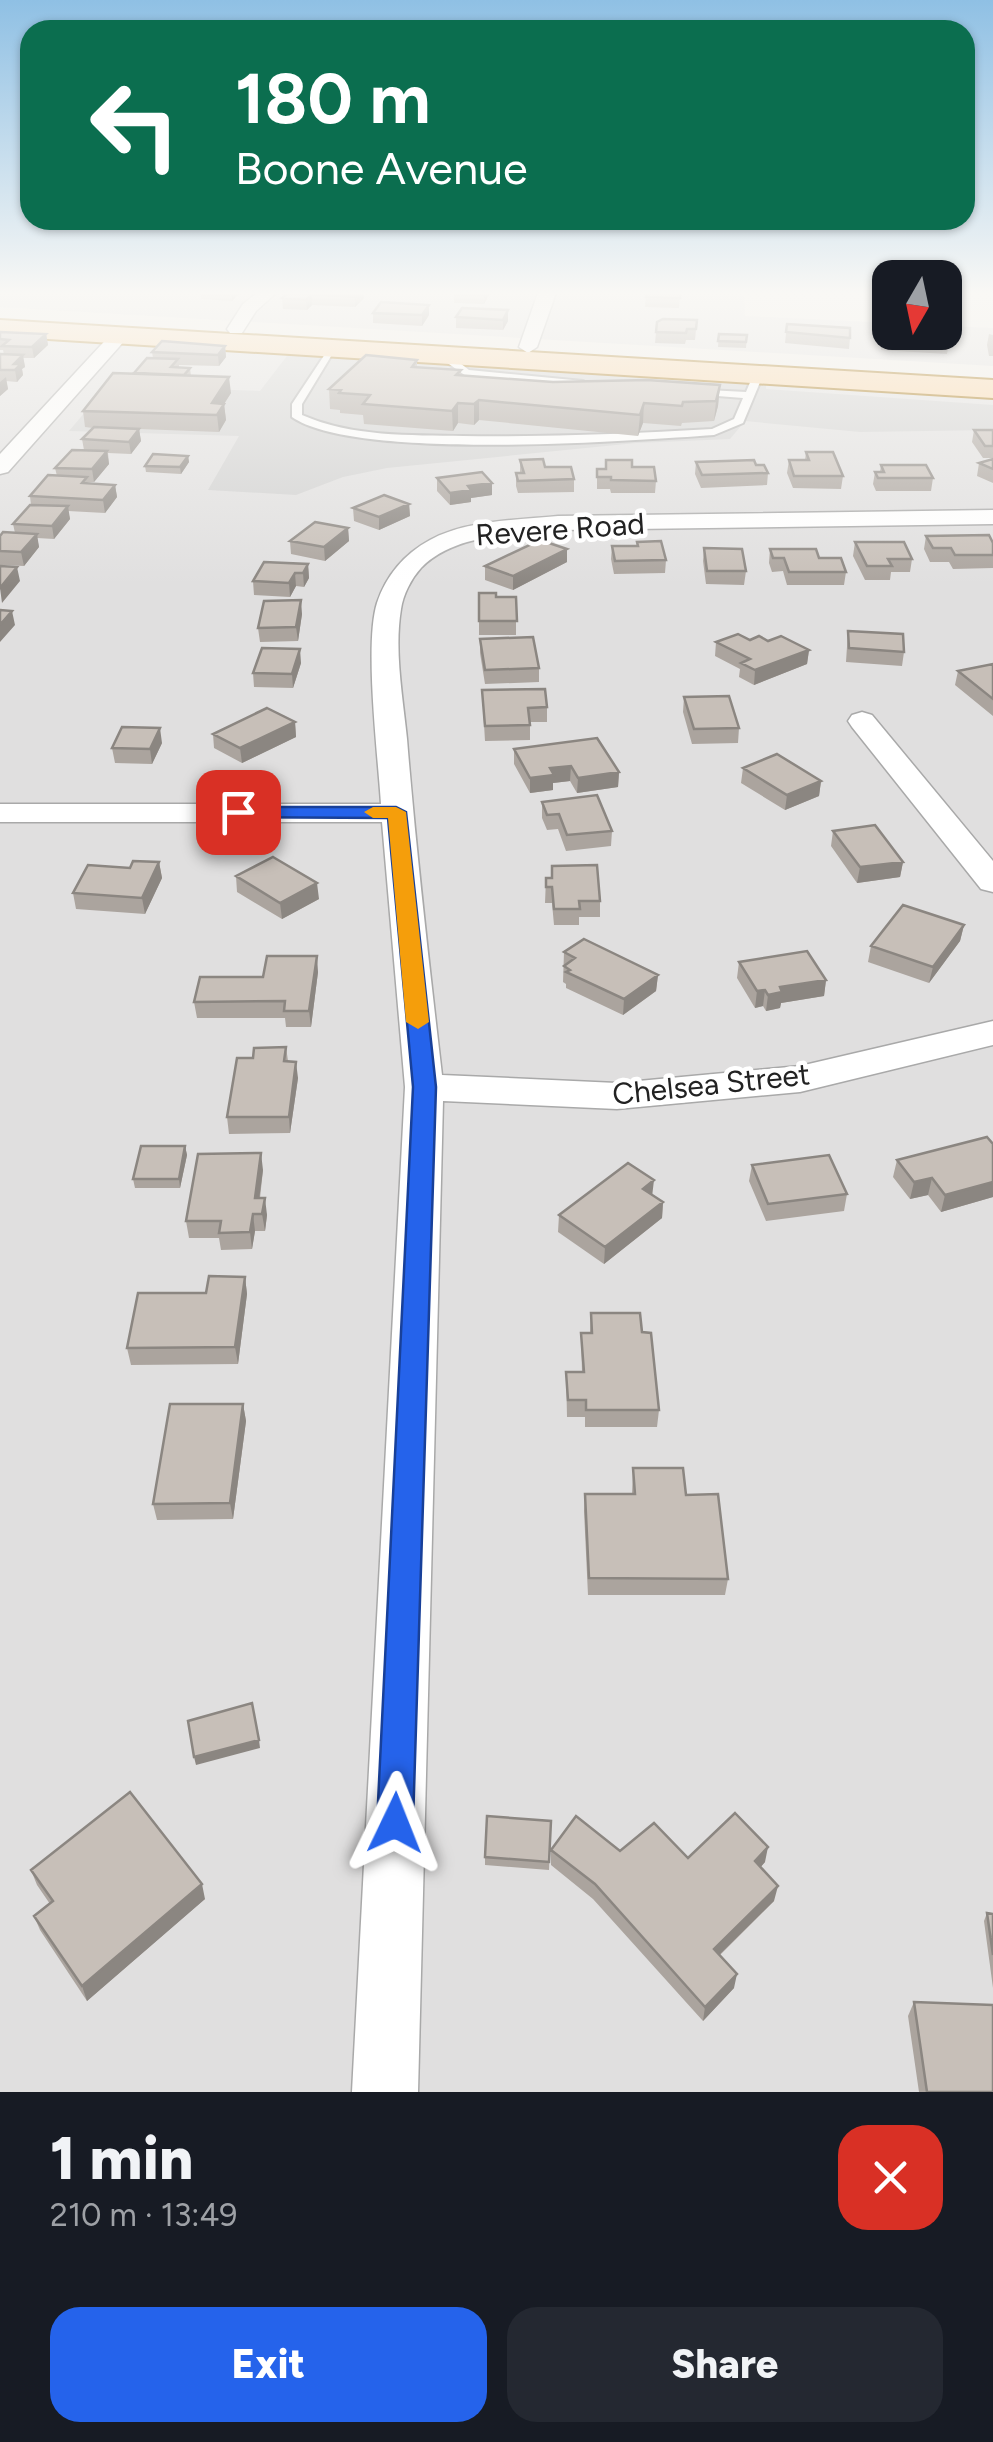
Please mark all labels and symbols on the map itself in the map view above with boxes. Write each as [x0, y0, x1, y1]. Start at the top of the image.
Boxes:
north arrow [872, 260, 962, 350]
street label: Revere Road [474, 505, 646, 553]
pin [196, 770, 281, 855]
street label: Chelsea Street [610, 1055, 812, 1113]
position arrow [343, 1771, 447, 1875]

